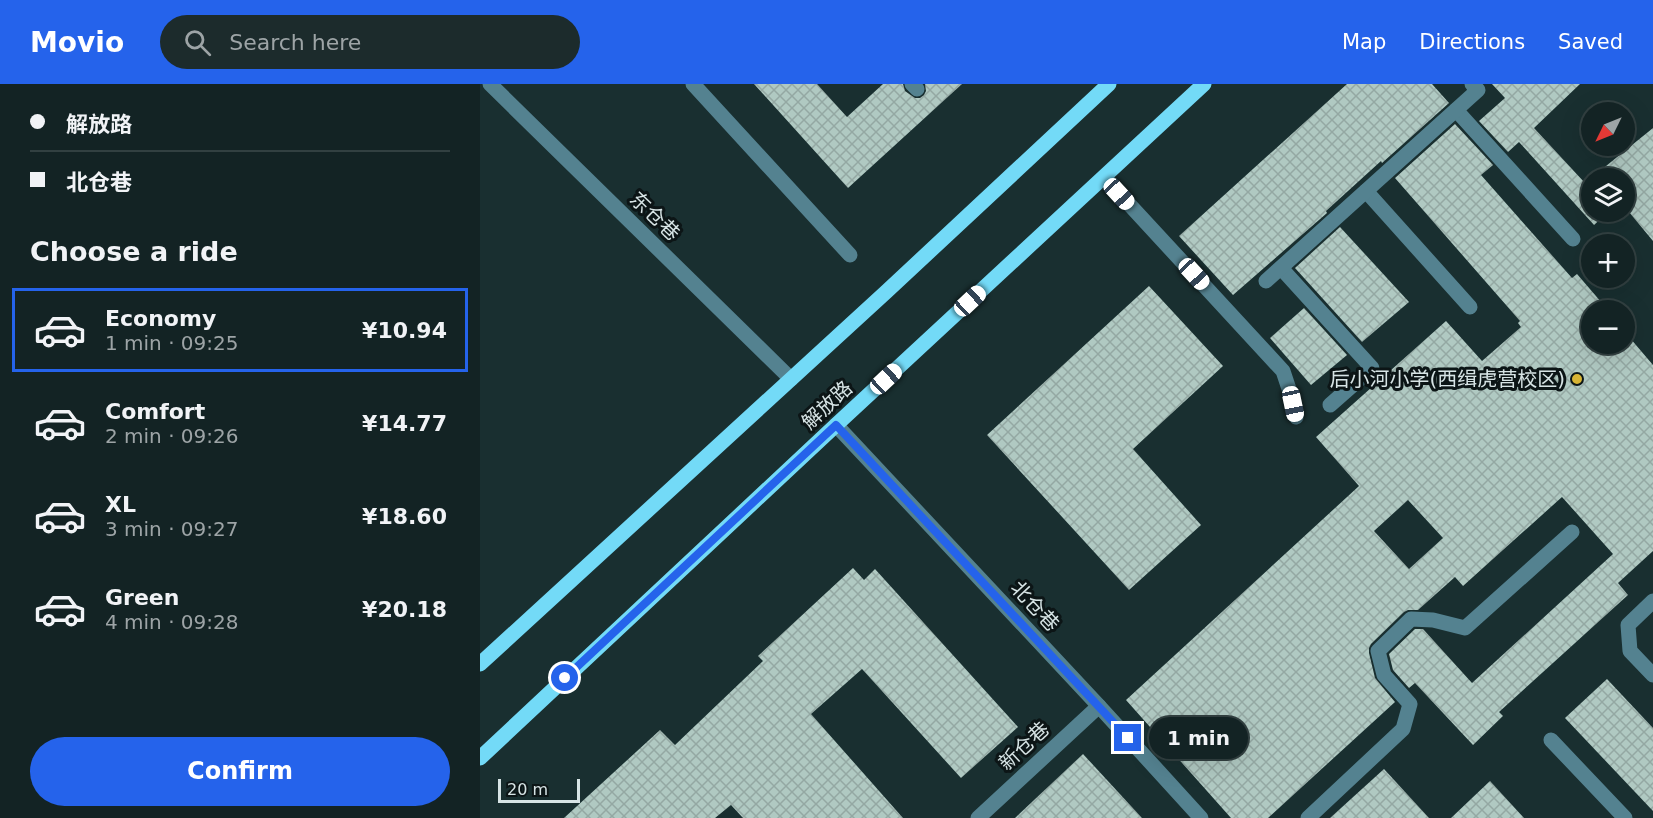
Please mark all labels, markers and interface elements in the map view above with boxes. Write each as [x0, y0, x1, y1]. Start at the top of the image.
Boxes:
search box [160, 15, 580, 69]
text: Movio [30, 26, 124, 59]
icon: search [181, 26, 214, 59]
text: Search here [229, 30, 361, 55]
text: Map [1342, 30, 1386, 54]
text: Directions [1419, 30, 1525, 54]
text: Saved [1558, 30, 1623, 54]
north arrow [1581, 102, 1635, 156]
map controls [1581, 102, 1635, 354]
text: 解放路 [66, 112, 132, 137]
button: layers [1581, 168, 1635, 222]
text: 北仓巷 [66, 170, 132, 195]
car [1100, 175, 1138, 213]
street label: 东仓巷 [625, 187, 685, 245]
button: + [1581, 234, 1635, 288]
text: Choose a ride [30, 236, 238, 267]
car [1175, 255, 1213, 293]
car [951, 282, 989, 320]
button: − [1581, 300, 1635, 354]
icon: car [33, 303, 87, 357]
text: Economy [105, 306, 216, 331]
text: ¥10.94 [362, 318, 447, 343]
text: 1 min · 09:25 [105, 331, 239, 355]
car [867, 360, 905, 398]
place label: 后小河小学(西缉虎营校区) [1329, 367, 1565, 391]
marker: 后小河小学(西缉虎营校区) [1570, 372, 1584, 386]
street label: 解放路 [797, 376, 857, 434]
car [1280, 385, 1306, 423]
icon: car [33, 396, 87, 450]
text: Comfort [105, 399, 205, 424]
text: ¥14.77 [362, 411, 447, 436]
text: 2 min · 09:26 [105, 424, 239, 448]
icon: car [33, 489, 87, 543]
text: XL [105, 492, 136, 517]
text: ¥18.60 [362, 504, 447, 529]
text: 3 min · 09:27 [105, 517, 239, 541]
street label: 北仓巷 [1006, 576, 1064, 636]
icon: car [33, 582, 87, 636]
text: Green [105, 585, 179, 610]
text: ¥20.18 [362, 597, 447, 622]
text: 4 min · 09:28 [105, 610, 239, 634]
route start [551, 664, 578, 691]
street label: 新仓巷 [994, 717, 1054, 775]
callout: 1 min [1149, 717, 1248, 759]
route end [1114, 724, 1141, 751]
text: 1 min [1167, 726, 1230, 750]
button: Confirm [30, 737, 450, 806]
scale bar [498, 776, 580, 804]
text: 20 m [507, 780, 548, 799]

